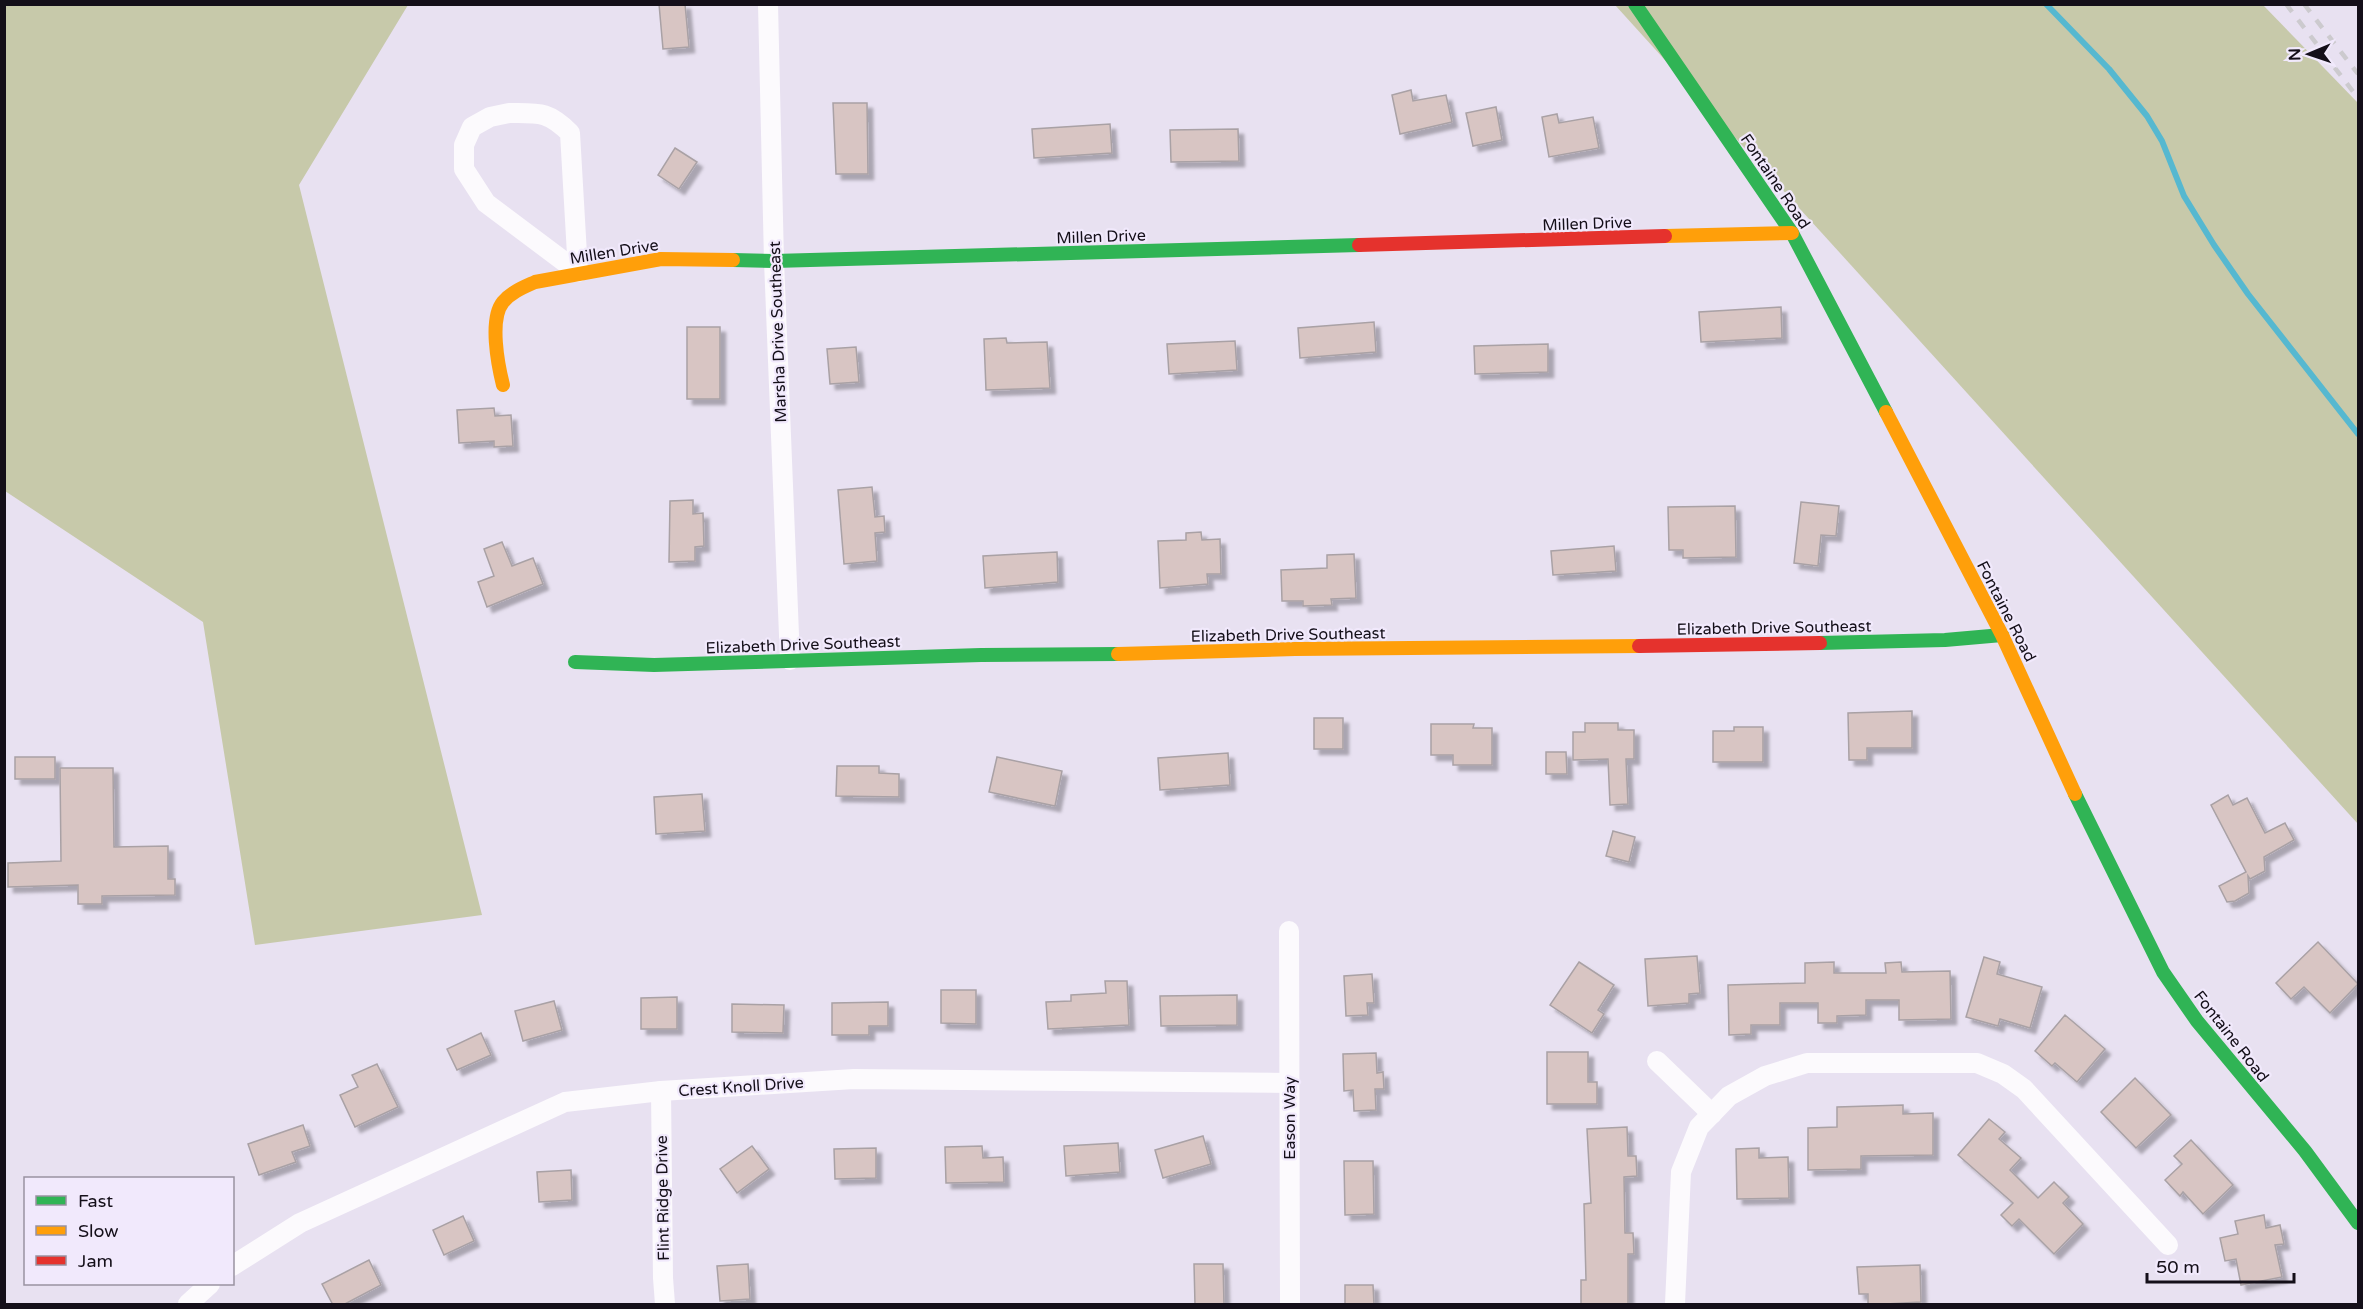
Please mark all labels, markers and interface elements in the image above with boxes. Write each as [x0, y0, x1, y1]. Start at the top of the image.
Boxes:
north arrow [2279, 24, 2339, 84]
text: N [2285, 48, 2305, 61]
street label: Fontaine Road [1736, 130, 1814, 233]
street label: Millen Drive [1542, 212, 1632, 236]
street label: Millen Drive [1056, 225, 1146, 249]
street label: Millen Drive [568, 235, 660, 269]
street label: Marsha Drive Southeast [765, 241, 791, 423]
street label: Fontaine Road [1972, 558, 2040, 665]
street label: Elizabeth Drive Southeast [1676, 616, 1872, 640]
street label: Elizabeth Drive Southeast [1190, 623, 1386, 647]
street label: Elizabeth Drive Southeast [705, 632, 901, 658]
street label: Fontaine Road [2189, 987, 2273, 1086]
street label: Crest Knoll Drive [678, 1073, 804, 1101]
street label: Eason Way [1280, 1076, 1300, 1160]
street label: Flint Ridge Drive [652, 1135, 674, 1261]
legend [24, 1177, 234, 1285]
text: Fast [78, 1190, 113, 1212]
text: Slow [78, 1220, 119, 1242]
scale bar [2147, 1246, 2294, 1284]
text: Jam [78, 1250, 113, 1272]
text: 50 m [2156, 1256, 2200, 1278]

